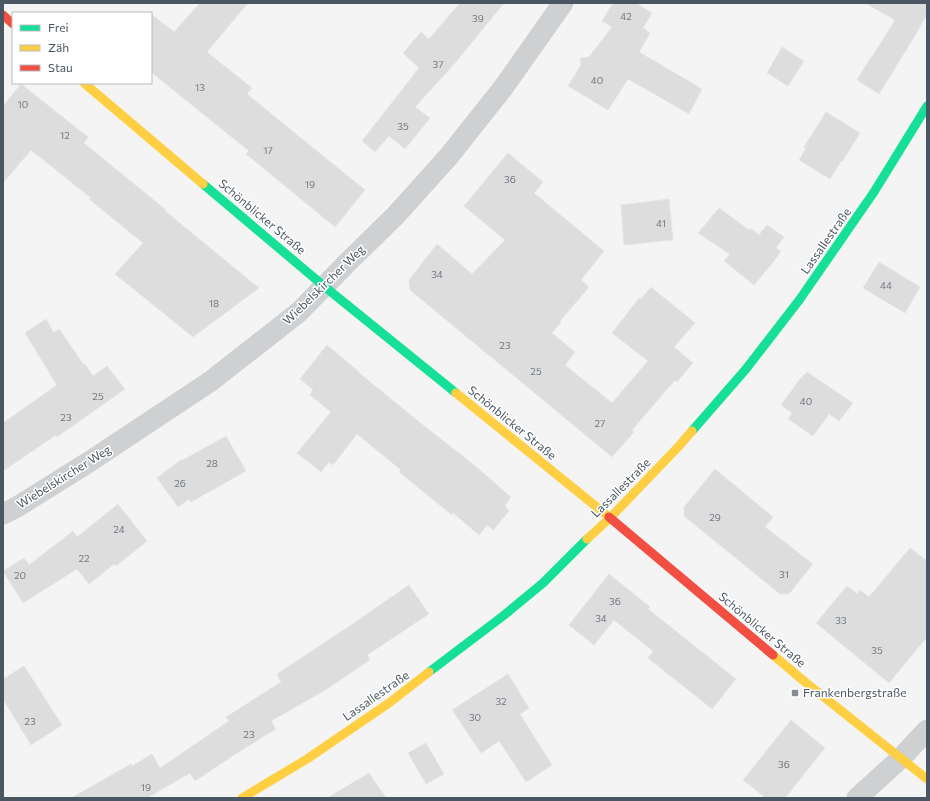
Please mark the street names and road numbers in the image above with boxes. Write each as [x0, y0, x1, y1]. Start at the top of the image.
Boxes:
street label: Schönblicker Straße [216, 176, 309, 257]
street label: Lassallestraße [797, 205, 853, 276]
street label: Wiebelskircher Weg [280, 241, 367, 327]
street label: Schönblicker Straße [466, 382, 559, 462]
street label: Wiebelskircher Weg [14, 441, 113, 511]
street label: Lassallestraße [588, 455, 653, 520]
street label: Schönblicker Straße [716, 589, 809, 670]
street label: Lassallestraße [340, 667, 411, 723]

